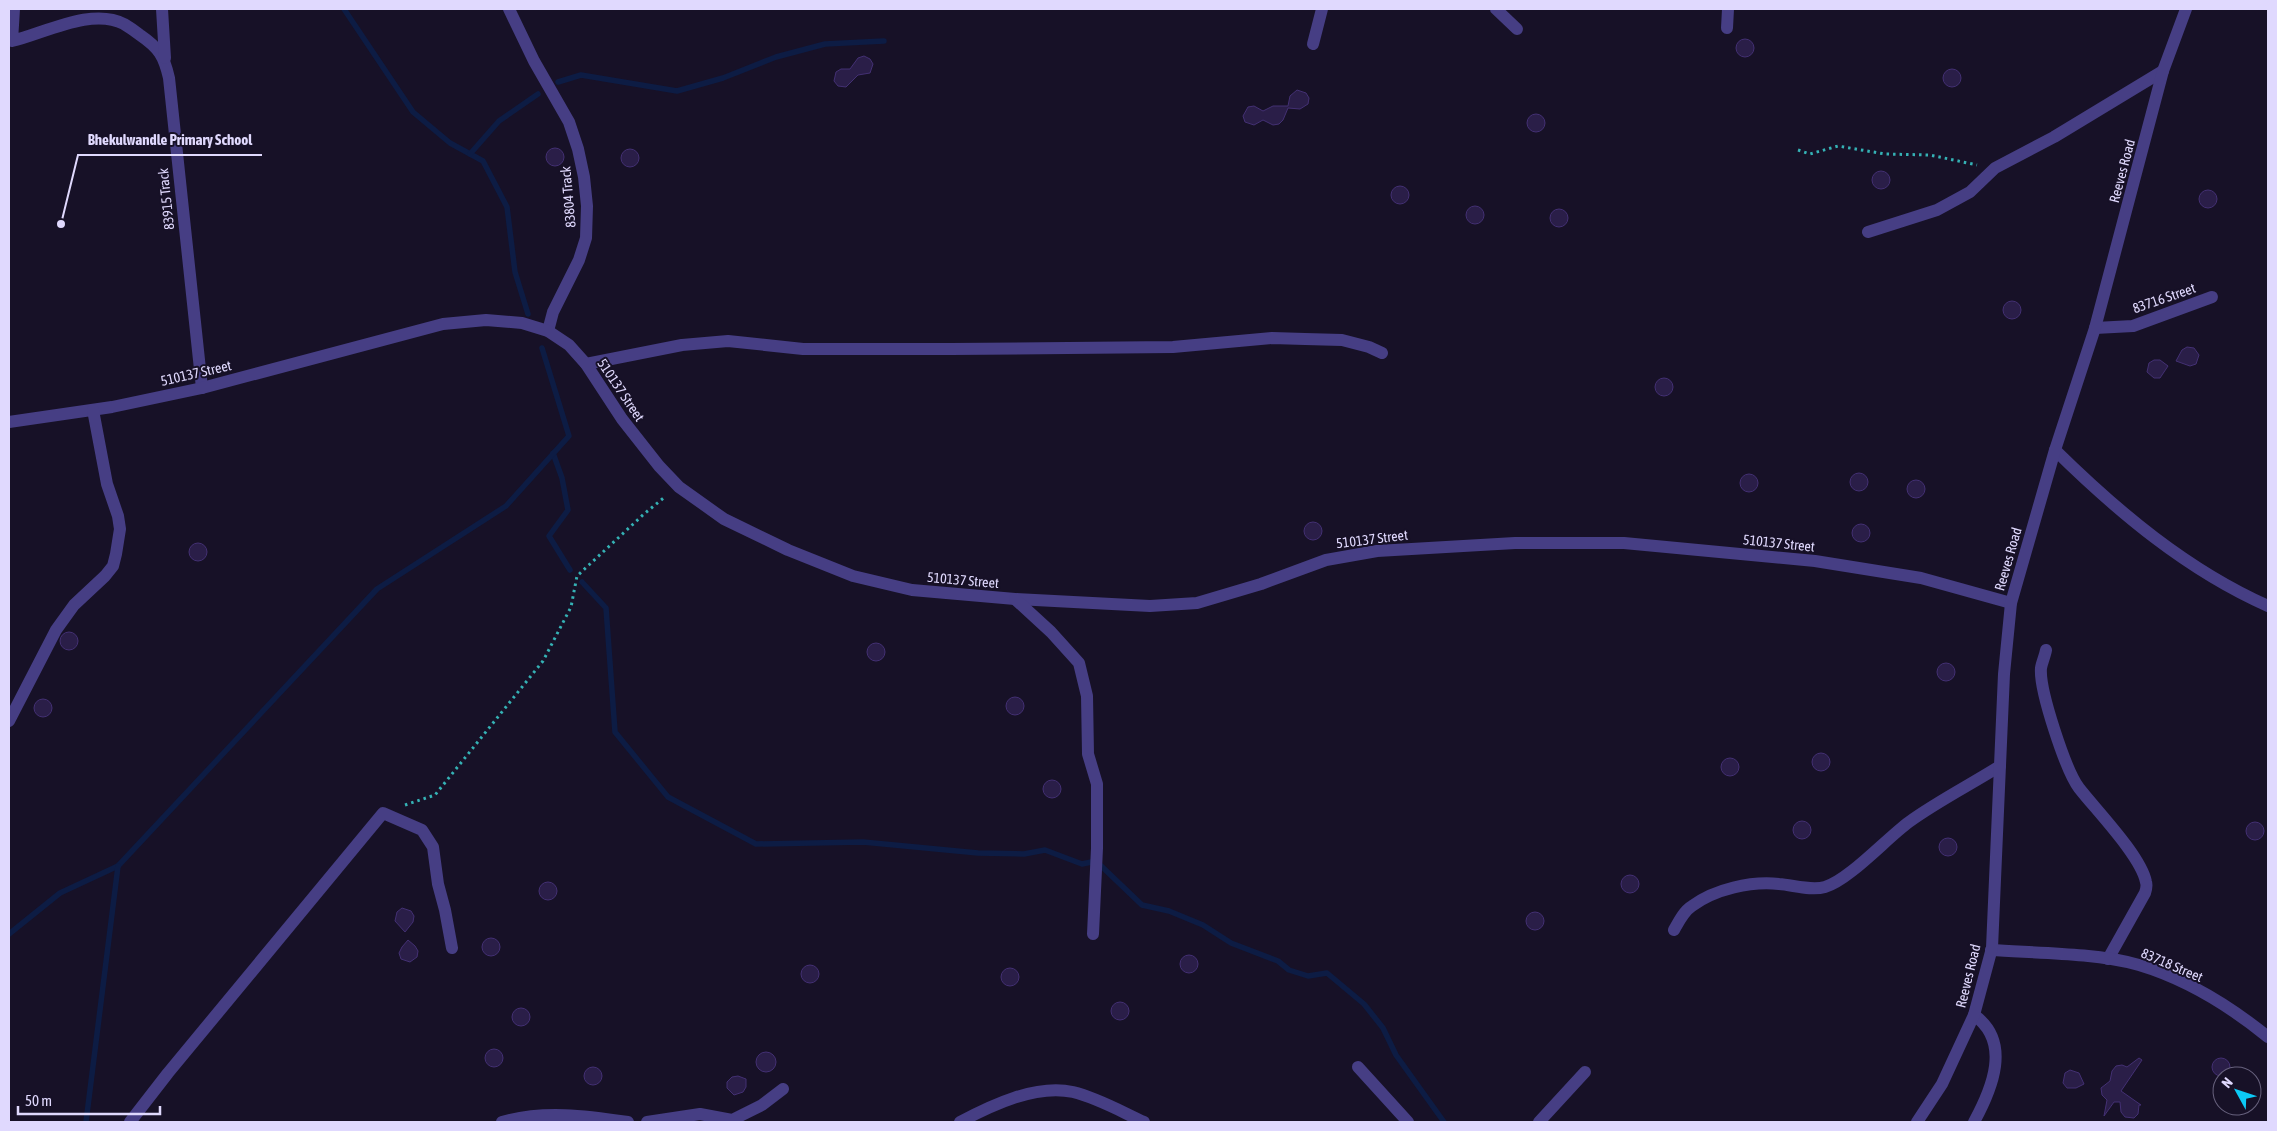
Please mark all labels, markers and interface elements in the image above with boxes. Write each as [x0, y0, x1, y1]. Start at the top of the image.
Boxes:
callout: Bhekulwandle Primary School [78, 125, 262, 155]
text: Bhekulwandle Primary School [88, 131, 253, 148]
street label: Reeves Road [2106, 137, 2138, 205]
street label: 83804 Track [557, 166, 579, 228]
street label: 83915 Track [155, 167, 177, 231]
street label: 83716 Street [2130, 280, 2198, 316]
street label: 510137 Street [594, 356, 648, 424]
street label: 510137 Street [159, 357, 233, 389]
street label: Reeves Road [1991, 526, 2025, 592]
street label: 510137 Street [1335, 527, 1409, 551]
street label: 510137 Street [1742, 531, 1816, 555]
street label: 510137 Street [926, 569, 1000, 591]
street label: Reeves Road [1952, 942, 1984, 1010]
street label: 83718 Street [2139, 945, 2205, 985]
north arrow [2212, 1066, 2262, 1116]
text: N [2218, 1074, 2236, 1091]
scale bar [18, 1084, 160, 1116]
text: 50 m [25, 1092, 52, 1109]

